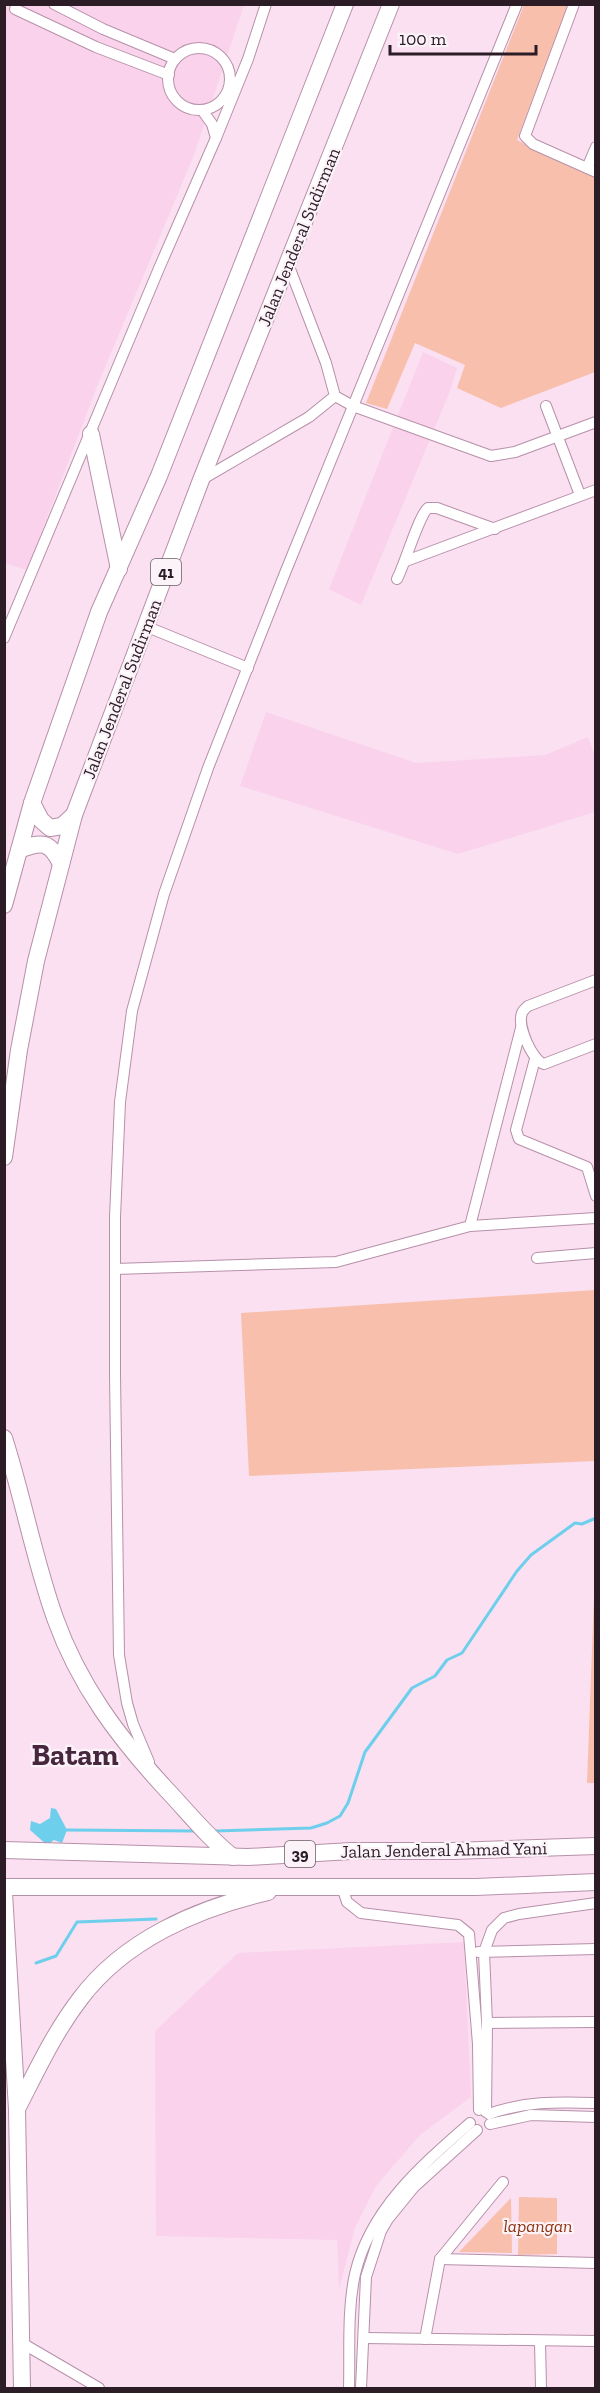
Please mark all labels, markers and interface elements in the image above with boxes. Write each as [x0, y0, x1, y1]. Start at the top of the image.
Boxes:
scale bar [390, 18, 536, 56]
text: 100 m [399, 28, 447, 50]
street label: Jalan Jenderal Sudirman [253, 144, 345, 330]
road number: 41 [151, 559, 181, 585]
street label: Jalan Jenderal Sudirman [78, 595, 167, 782]
district label: Batam [31, 1737, 119, 1773]
street label: Jalan Jenderal Ahmad Yani [341, 1837, 547, 1863]
road number: 39 [285, 1841, 315, 1867]
park label: lapangan [504, 2215, 573, 2237]

